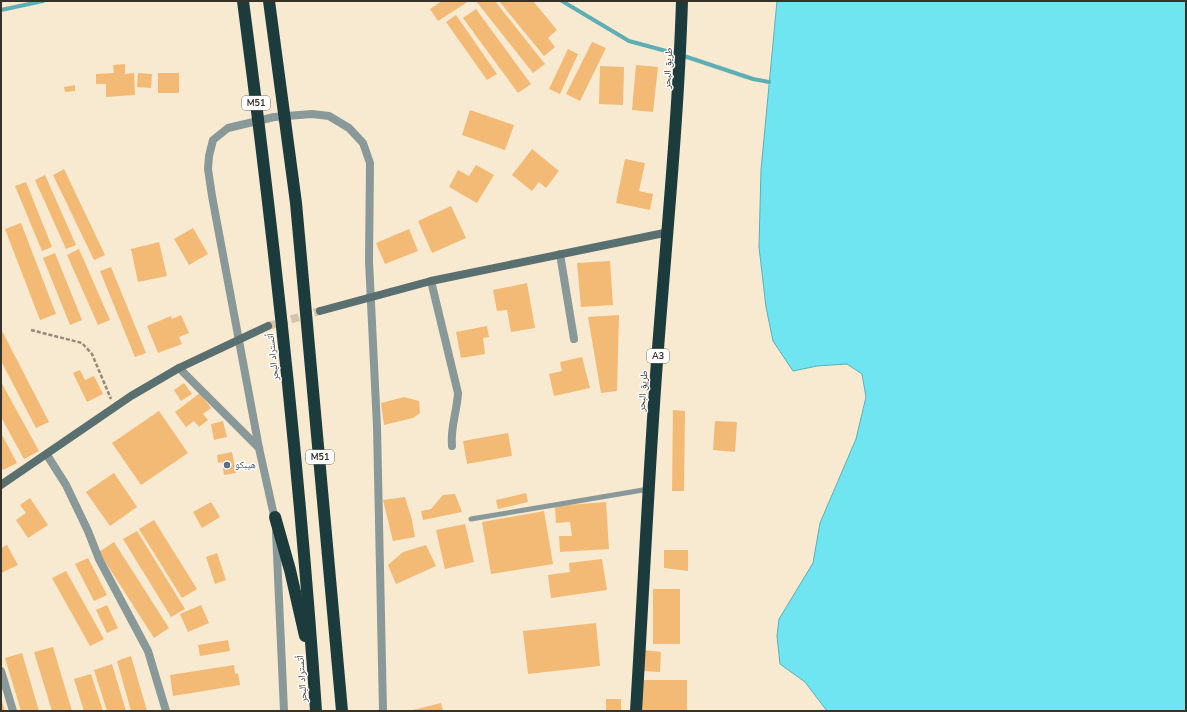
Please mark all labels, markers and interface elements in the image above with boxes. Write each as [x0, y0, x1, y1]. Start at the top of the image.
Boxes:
street label: طريق البحر [660, 47, 676, 90]
road number: M51 [242, 96, 270, 110]
street label: أتستراد البحر [264, 333, 283, 382]
road number: A3 [647, 349, 669, 363]
street label: طريق البحر [635, 370, 651, 413]
road number: M51 [306, 450, 334, 464]
place label: هيبكو [235, 458, 256, 472]
marker: هيبكو [222, 460, 232, 470]
street label: أتستراد البحر [293, 655, 311, 704]

